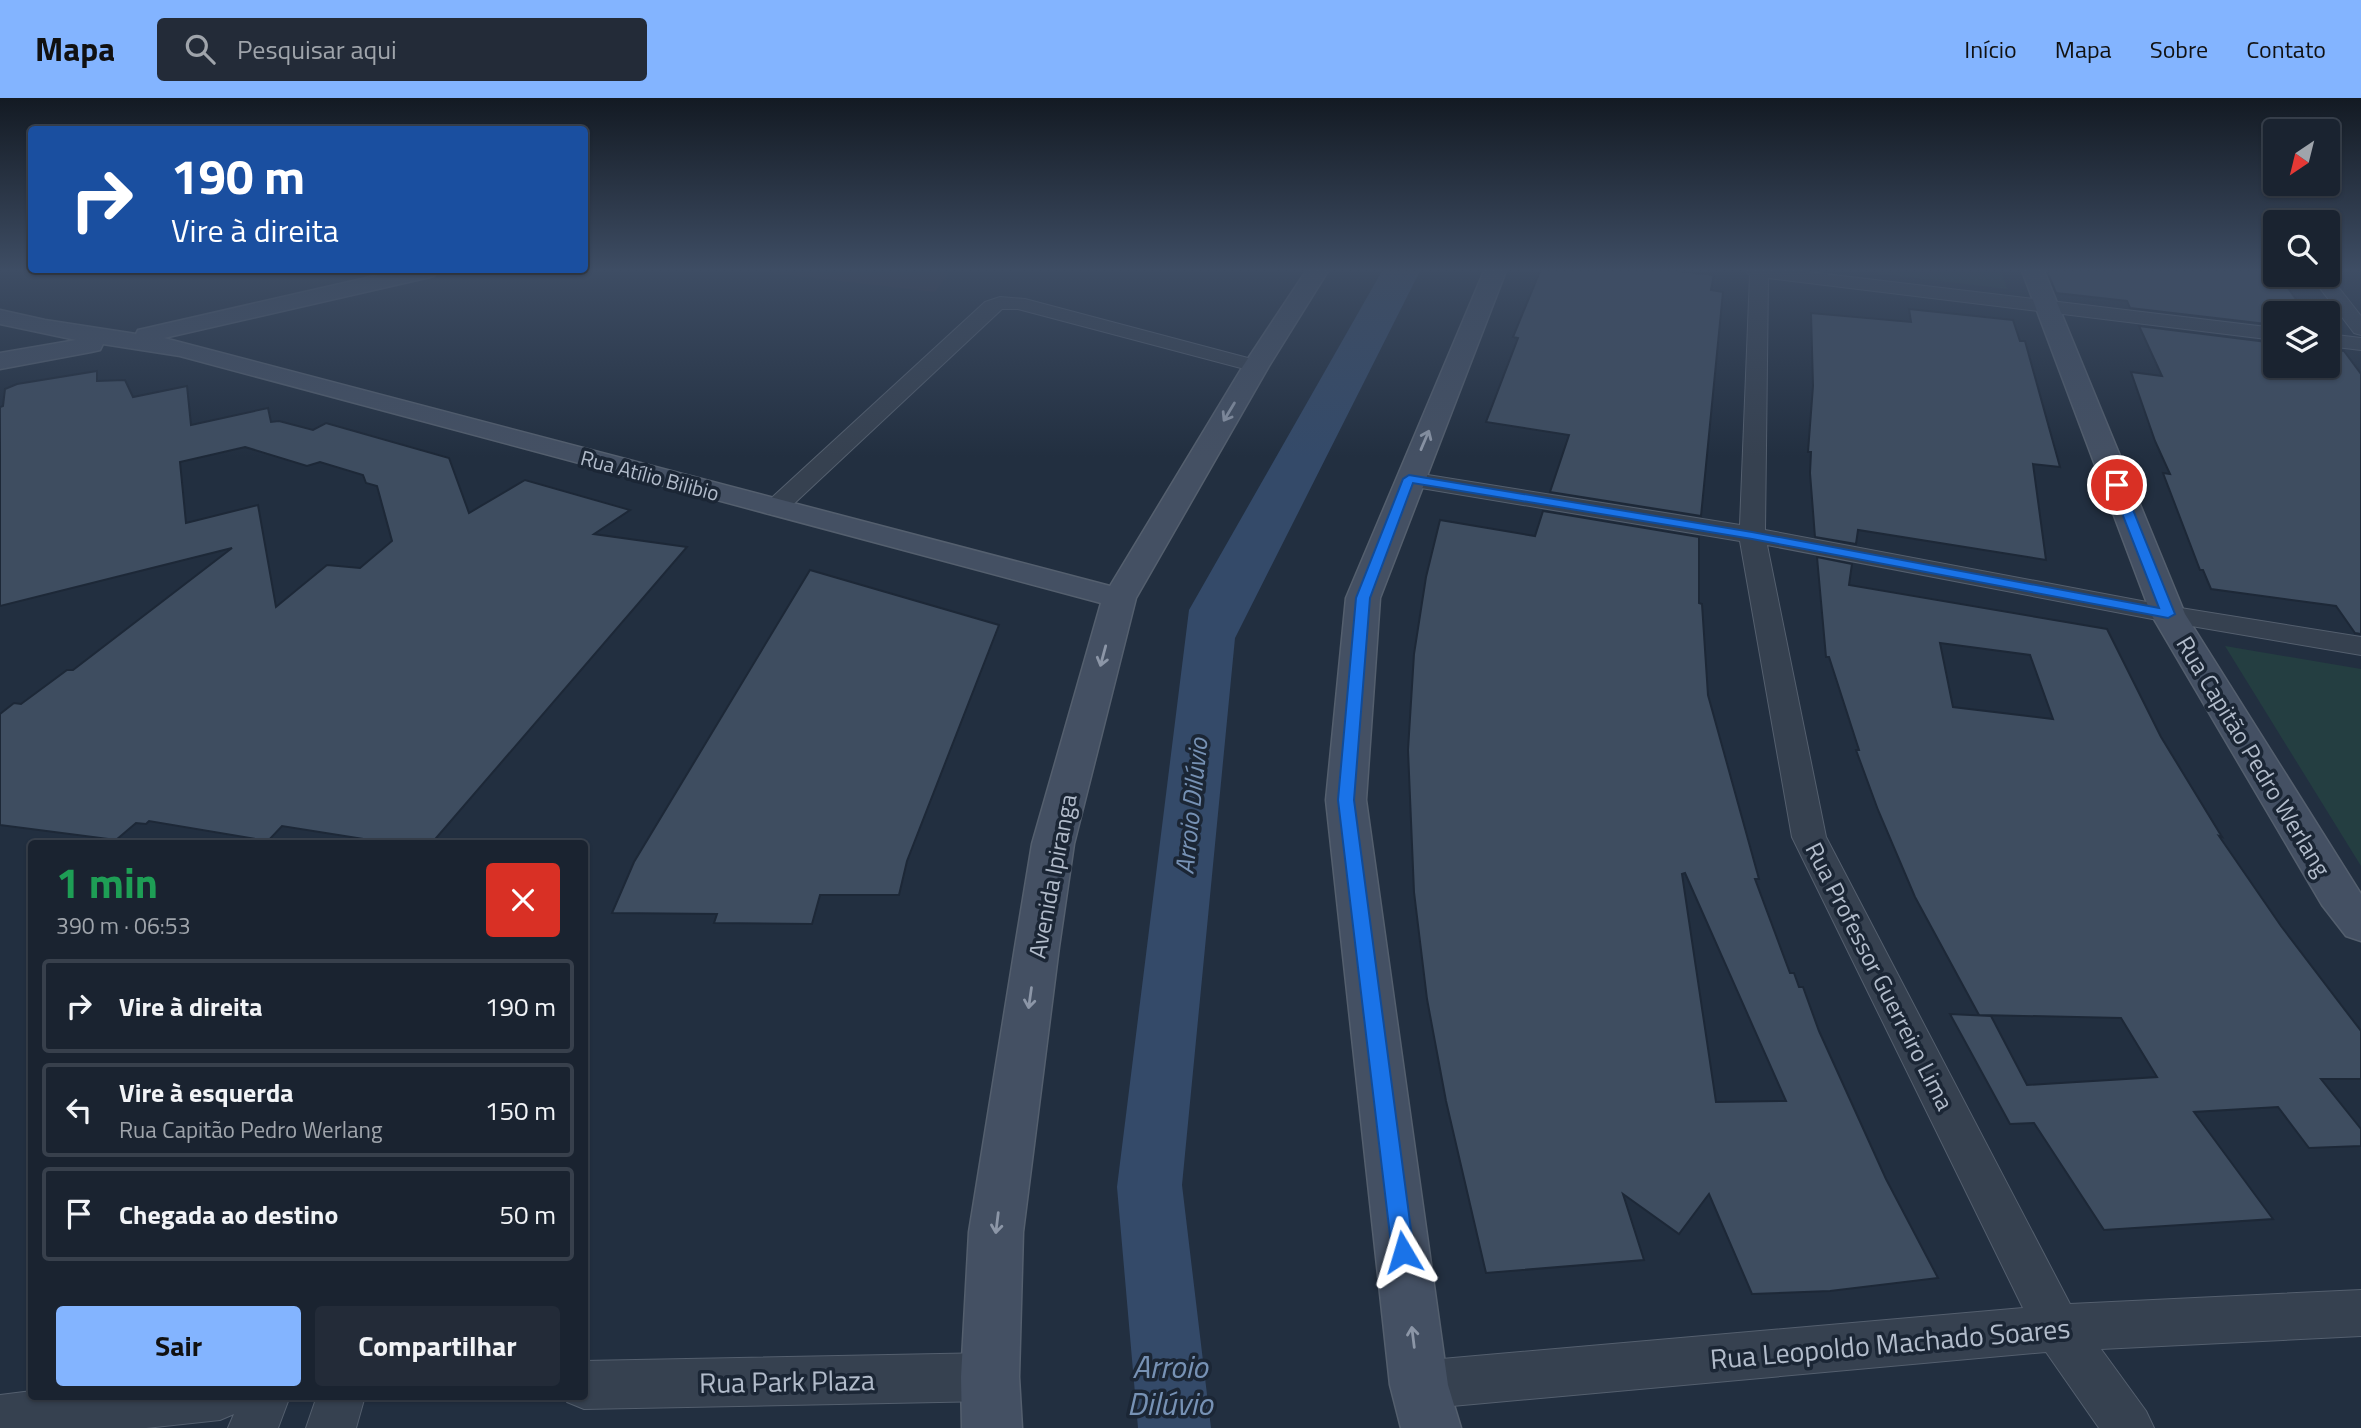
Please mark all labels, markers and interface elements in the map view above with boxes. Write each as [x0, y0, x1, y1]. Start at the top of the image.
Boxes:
search box [157, 18, 647, 81]
text: Mapa [35, 24, 115, 74]
icon: search [181, 30, 219, 68]
text: Pesquisar aqui [237, 30, 397, 69]
text: Início [1964, 31, 2017, 67]
text: Mapa [2055, 31, 2112, 67]
text: Sobre [2150, 31, 2208, 67]
text: Contato [2246, 31, 2326, 67]
north arrow [2263, 119, 2340, 196]
map controls [2263, 119, 2340, 378]
text: 190 m [171, 138, 305, 213]
icon: right [56, 154, 147, 245]
text: Vire à direita [171, 206, 339, 254]
button: search [2263, 210, 2340, 287]
button: layers [2263, 301, 2340, 378]
one-way arrow [1222, 401, 1236, 421]
one-way arrow [1419, 430, 1432, 452]
street label: Rua Atílio Bilibio [577, 441, 723, 509]
pin [2087, 455, 2147, 515]
icon: arrive [2098, 466, 2136, 504]
street label: Rua Capitão Pedro Werlang [2168, 629, 2340, 883]
one-way arrow [1096, 644, 1109, 667]
water label: Arroio Dilúvio [1164, 735, 1218, 876]
street label: Avenida Ipiranga [1018, 791, 1086, 961]
street label: Rua Professor Guerreiro Lima [1797, 836, 1963, 1116]
text: 1 min [56, 850, 158, 914]
button: close [486, 863, 560, 937]
text: 390 m · 06:53 [56, 908, 191, 943]
one-way arrow [1023, 986, 1036, 1009]
icon: right [60, 987, 98, 1025]
text: Vire à direita [119, 987, 262, 1026]
text: 190 m [485, 987, 556, 1026]
text: Vire à esquerda [119, 1073, 294, 1112]
icon: left [60, 1091, 98, 1129]
text: 150 m [485, 1091, 556, 1130]
text: Rua Capitão Pedro Werlang [119, 1112, 383, 1147]
icon: arrive [60, 1195, 98, 1233]
text: Chegada ao destino [119, 1195, 338, 1234]
text: 50 m [499, 1195, 556, 1234]
one-way arrow [991, 1211, 1004, 1234]
position arrow [1366, 1215, 1440, 1289]
button: Sair [56, 1306, 301, 1386]
button: Compartilhar [315, 1306, 560, 1386]
street label: Rua Leopoldo Machado Soares [1708, 1306, 2072, 1380]
one-way arrow [1407, 1326, 1420, 1349]
water label: Arroio Dilúvio [1127, 1342, 1214, 1427]
street label: Rua Park Plaza [699, 1358, 875, 1404]

